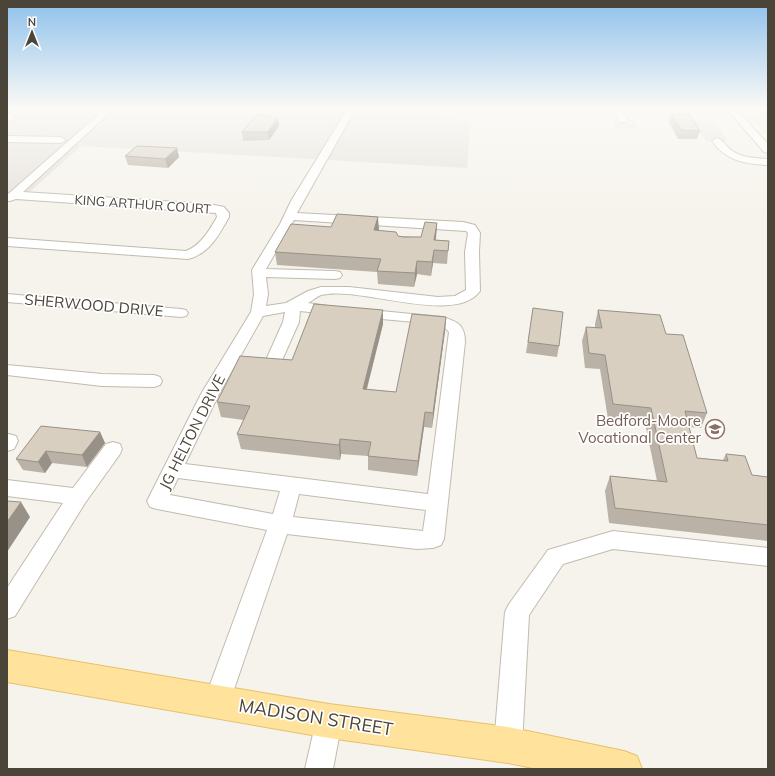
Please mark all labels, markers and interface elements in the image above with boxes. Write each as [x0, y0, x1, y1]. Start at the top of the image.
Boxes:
north arrow [12, 12, 52, 52]
text: N [28, 15, 36, 29]
street label: KING ARTHUR COURT [74, 191, 212, 217]
street label: SHERWOOD DRIVE [24, 289, 164, 321]
street label: JG HELTON DRIVE [155, 371, 229, 493]
place label: Bedford-Moore Vocational Center [578, 411, 702, 447]
school or university icon: Bedford-Moore Vocational Center [704, 418, 726, 440]
street label: MADISON STREET [237, 693, 395, 741]

